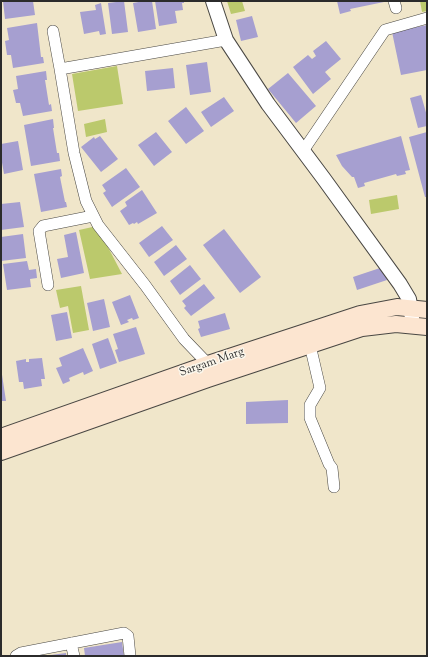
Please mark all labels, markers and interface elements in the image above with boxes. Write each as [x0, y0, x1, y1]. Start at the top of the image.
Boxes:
street label: Sargam Marg [178, 345, 246, 381]

